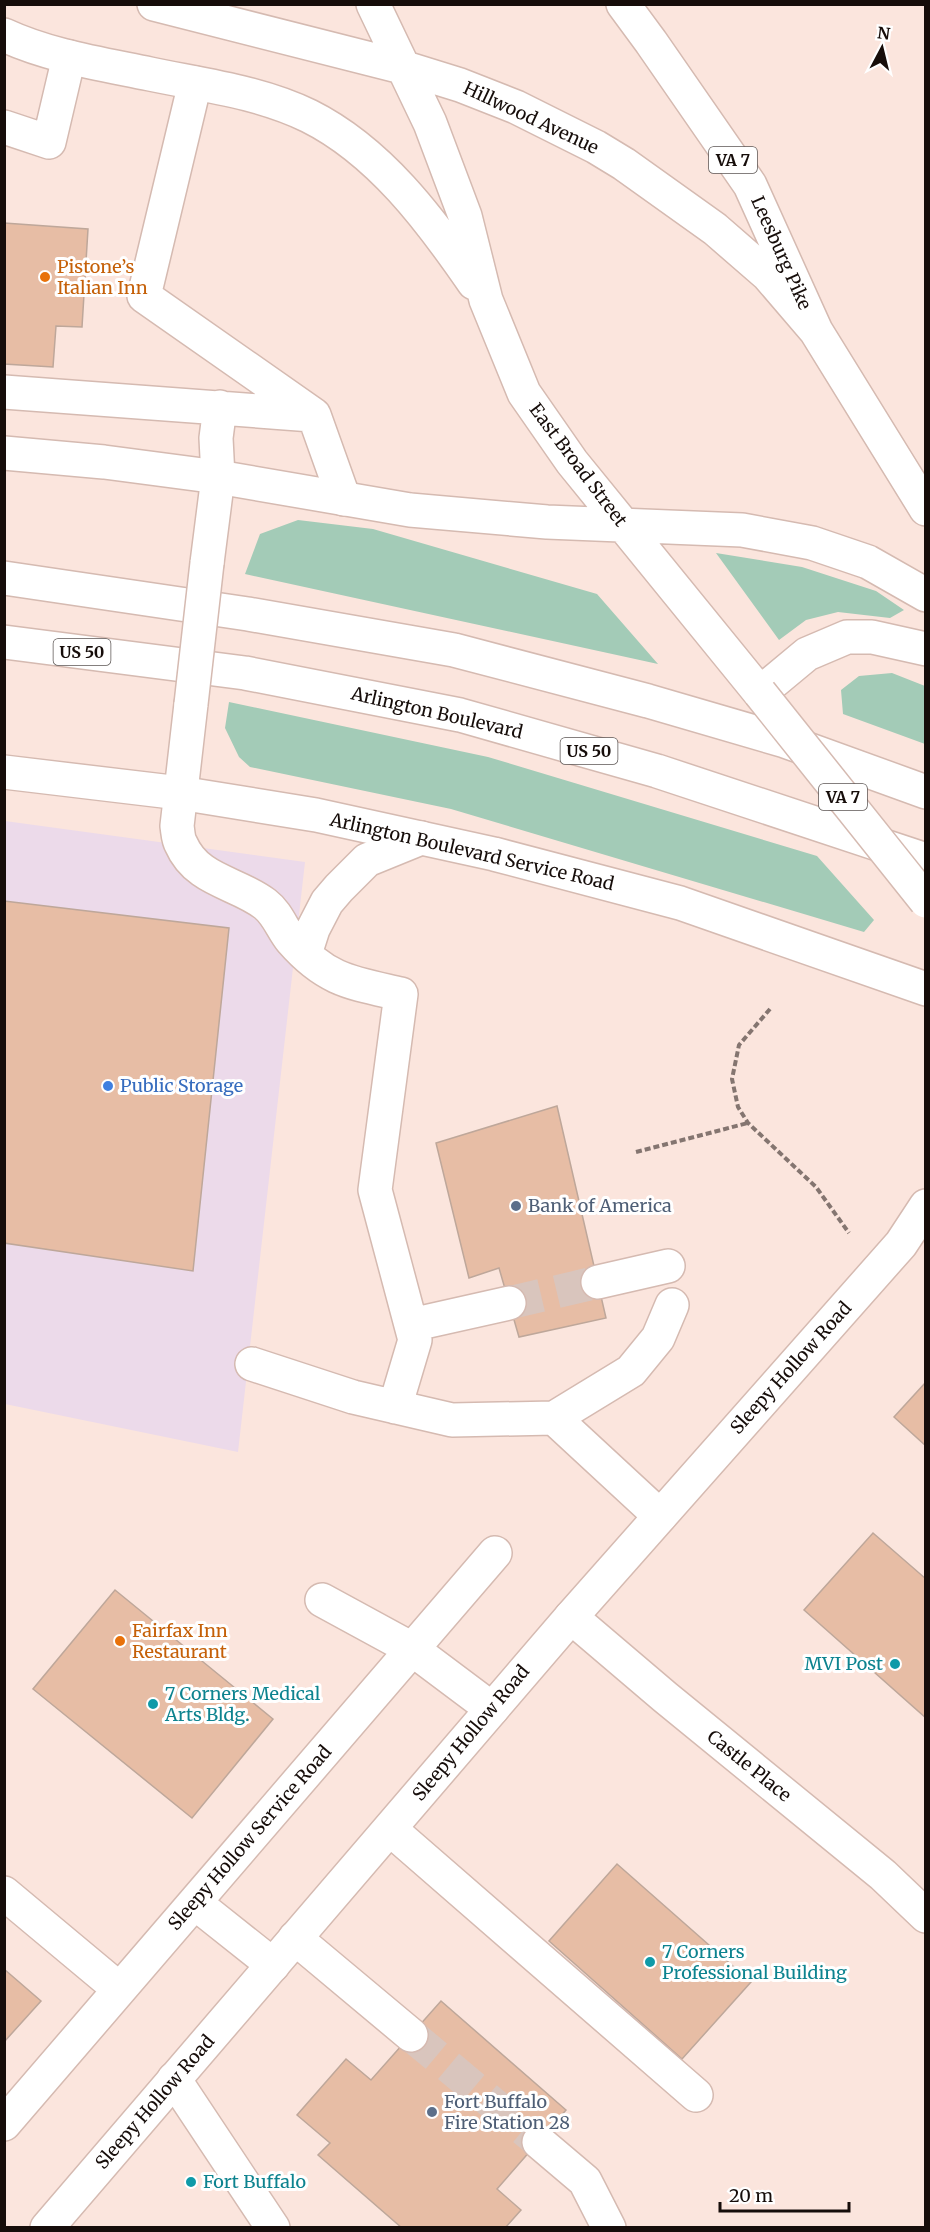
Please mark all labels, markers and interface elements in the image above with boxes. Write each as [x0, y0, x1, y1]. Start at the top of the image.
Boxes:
north arrow [852, 18, 912, 78]
text: N [876, 22, 892, 44]
street label: Hillwood Avenue [460, 76, 602, 159]
road number: VA 7 [709, 147, 757, 173]
street label: Leesburg Pike [746, 192, 817, 313]
place label: Pistone’s Italian Inn [57, 255, 148, 299]
marker: Pistone’s Italian Inn [38, 270, 52, 284]
street label: East Broad Street [525, 398, 632, 531]
road number: US 50 [54, 639, 110, 665]
street label: Arlington Boulevard [348, 681, 525, 743]
road number: US 50 [560, 738, 618, 764]
road number: VA 7 [819, 784, 867, 810]
street label: Arlington Boulevard Service Road [327, 807, 617, 895]
place label: Public Storage [120, 1074, 243, 1097]
marker: Public Storage [101, 1079, 115, 1093]
place label: Bank of America [528, 1194, 672, 1217]
marker: Bank of America [509, 1199, 523, 1213]
street label: Sleepy Hollow Road [725, 1297, 856, 1439]
place label: Fairfax Inn Restaurant [132, 1619, 228, 1663]
marker: Fairfax Inn Restaurant [113, 1634, 127, 1648]
place label: MVI Post [804, 1652, 883, 1675]
marker: MVI Post [888, 1657, 902, 1671]
street label: Sleepy Hollow Road [407, 1660, 534, 1805]
place label: 7 Corners Medical Arts Bldg. [164, 1682, 321, 1726]
marker: 7 Corners Medical Arts Bldg. [146, 1697, 160, 1711]
street label: Castle Place [703, 1725, 796, 1807]
street label: Sleepy Hollow Service Road [163, 1740, 336, 1935]
place label: 7 Corners Professional Building [662, 1940, 847, 1984]
marker: 7 Corners Professional Building [643, 1955, 657, 1969]
street label: Sleepy Hollow Road [90, 2030, 219, 2173]
place label: Fort Buffalo Fire Station 28 [444, 2090, 570, 2134]
marker: Fort Buffalo Fire Station 28 [425, 2105, 439, 2119]
place label: Fort Buffalo [203, 2170, 306, 2193]
marker: Fort Buffalo [184, 2175, 198, 2189]
scale bar [720, 2175, 849, 2213]
text: 20 m [729, 2184, 773, 2207]

